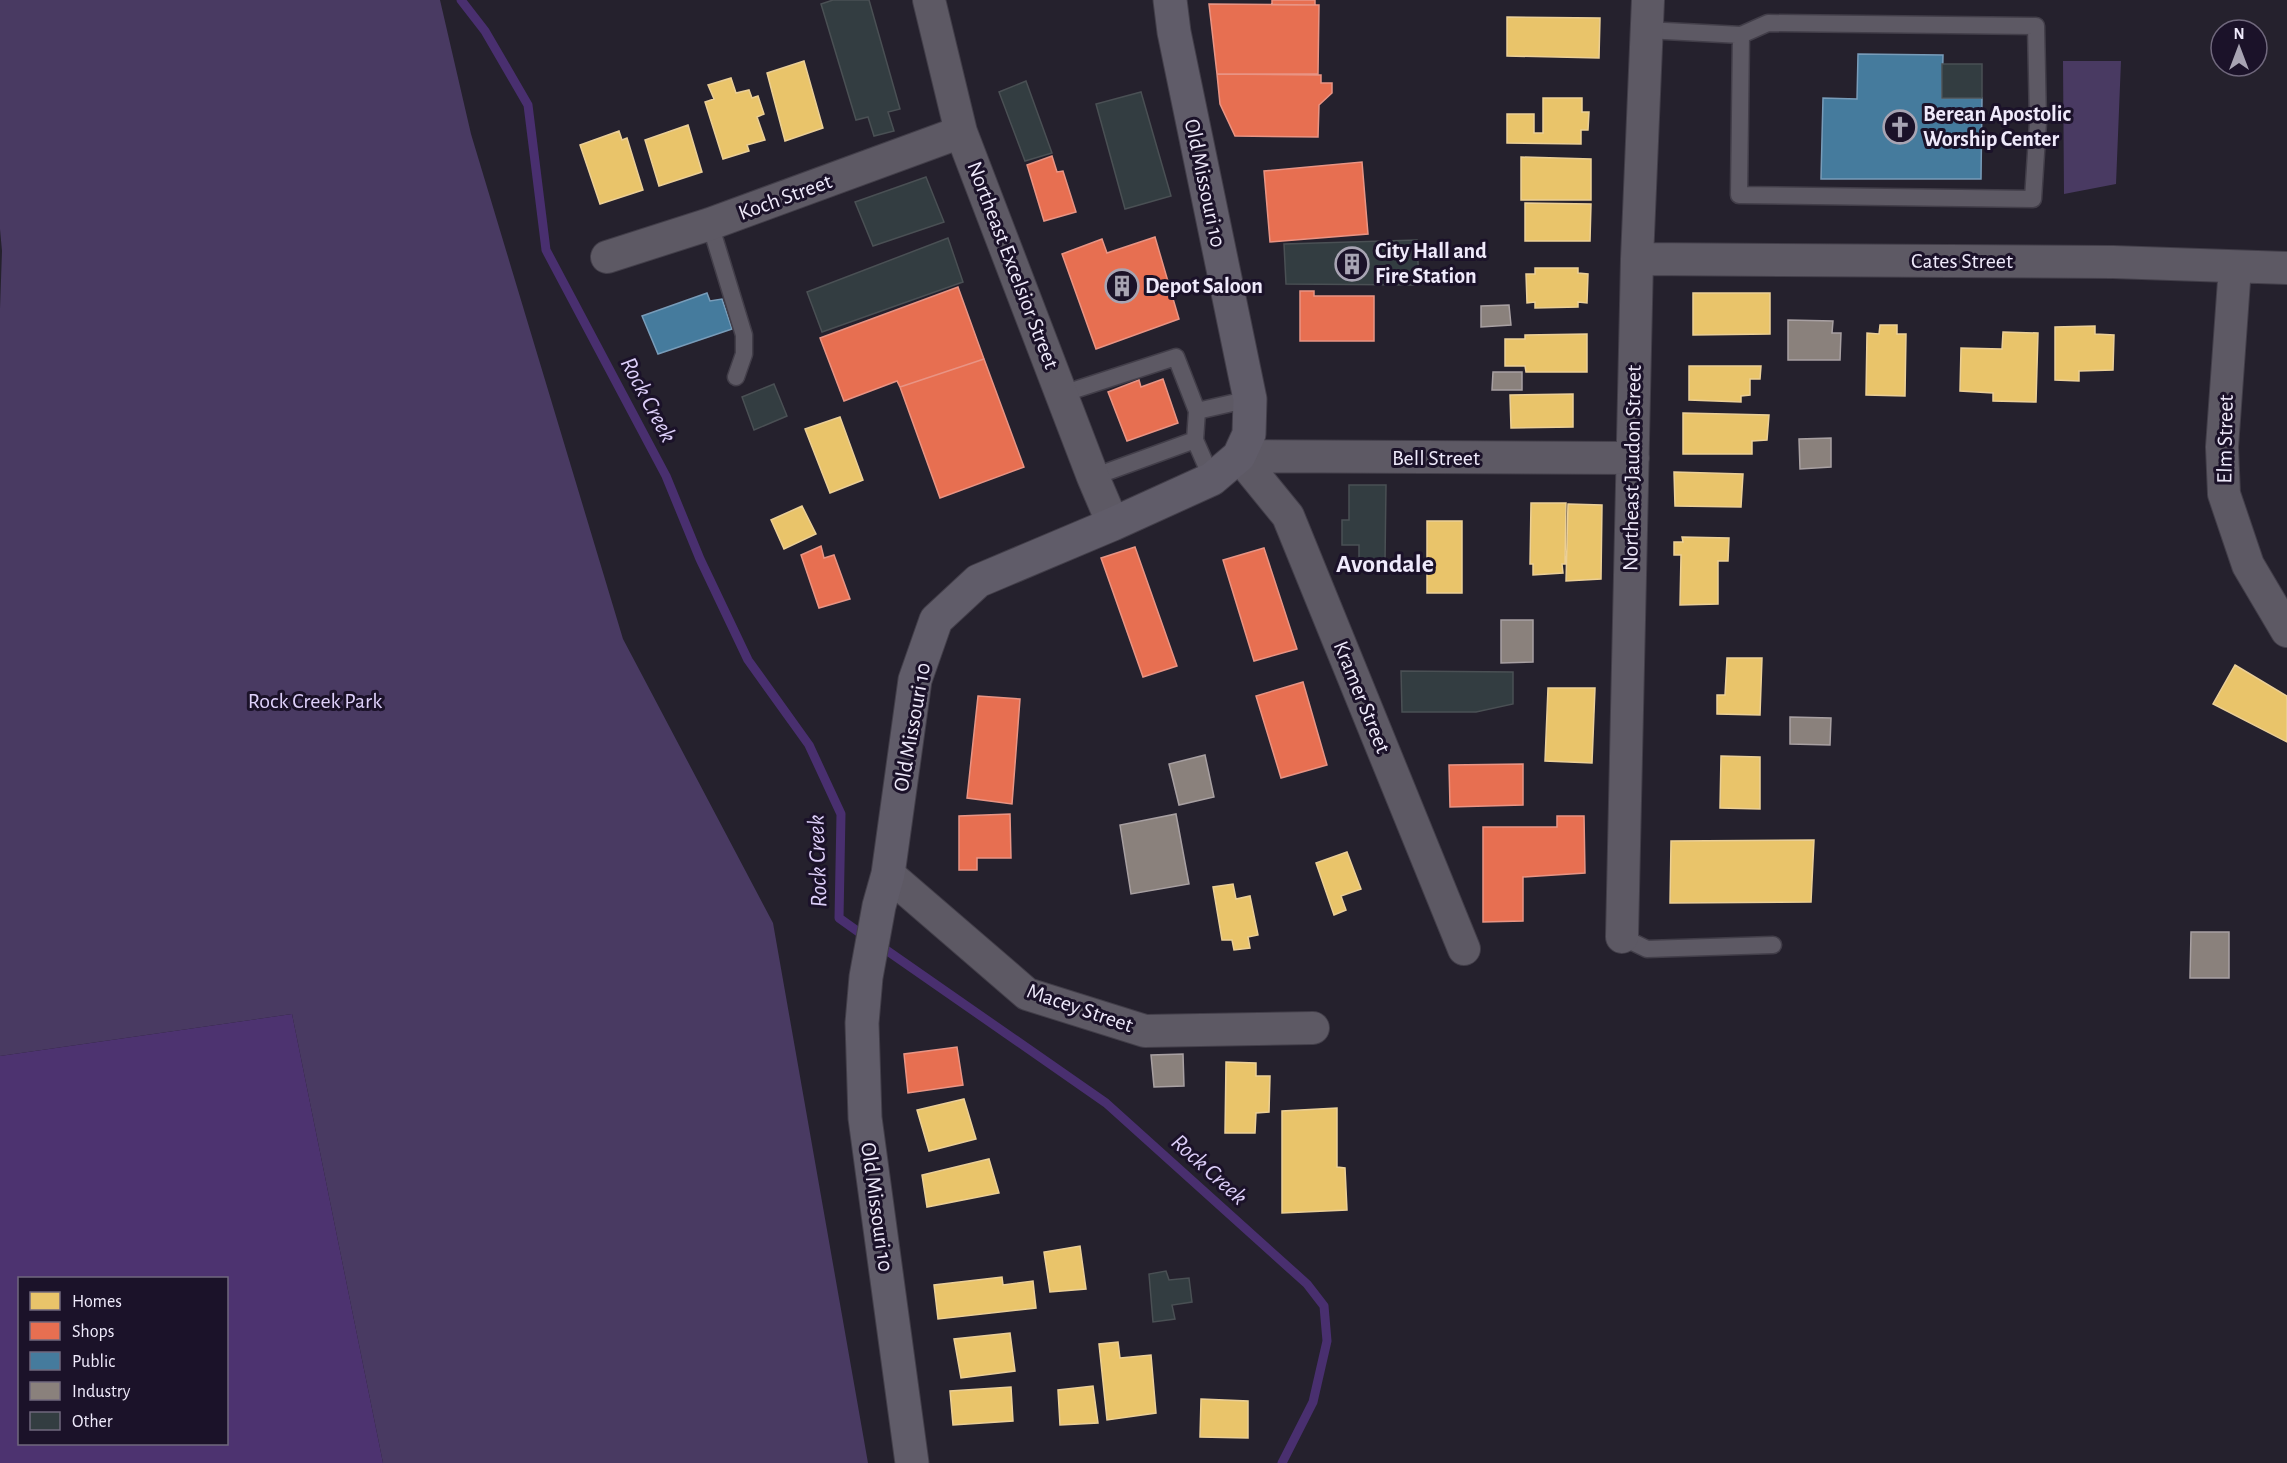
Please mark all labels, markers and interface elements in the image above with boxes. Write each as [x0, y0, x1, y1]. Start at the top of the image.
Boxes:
north arrow [2209, 18, 2269, 78]
text: N [2233, 26, 2245, 42]
place label: Berean Apostolic Worship Center [1923, 103, 2072, 150]
church icon: Berean Apostolic Worship Center [1882, 109, 1918, 145]
street label: Old Missouri 10 [1181, 117, 1229, 249]
street label: Northeast Excelsior Street [963, 158, 1063, 372]
street label: Koch Street [735, 170, 835, 224]
place label: City Hall and Fire Station [1375, 240, 1487, 287]
building icon: City Hall and Fire Station [1334, 246, 1370, 282]
street label: Cates Street [1911, 250, 2013, 272]
building icon: Depot Saloon [1104, 268, 1140, 304]
place label: Depot Saloon [1145, 275, 1263, 297]
water label: Rock Creek [616, 353, 680, 447]
street label: Northeast Jaudon Street [1619, 365, 1645, 571]
street label: Elm Street [2213, 394, 2237, 484]
street label: Bell Street [1392, 447, 1480, 469]
district label: Avondale [1336, 551, 1434, 577]
street label: Kramer Street [1330, 638, 1394, 756]
street label: Old Missouri 10 [890, 661, 934, 793]
park label: Rock Creek Park [248, 690, 382, 712]
water label: Rock Creek [804, 814, 832, 908]
street label: Macey Street [1024, 980, 1136, 1036]
water label: Rock Creek [1166, 1130, 1252, 1210]
street label: Old Missouri 10 [857, 1141, 897, 1273]
legend [18, 1277, 228, 1445]
text: Homes [72, 1293, 122, 1311]
text: Shops [72, 1323, 114, 1341]
text: Public [72, 1353, 115, 1371]
text: Industry [72, 1383, 131, 1401]
text: Other [72, 1413, 113, 1431]

